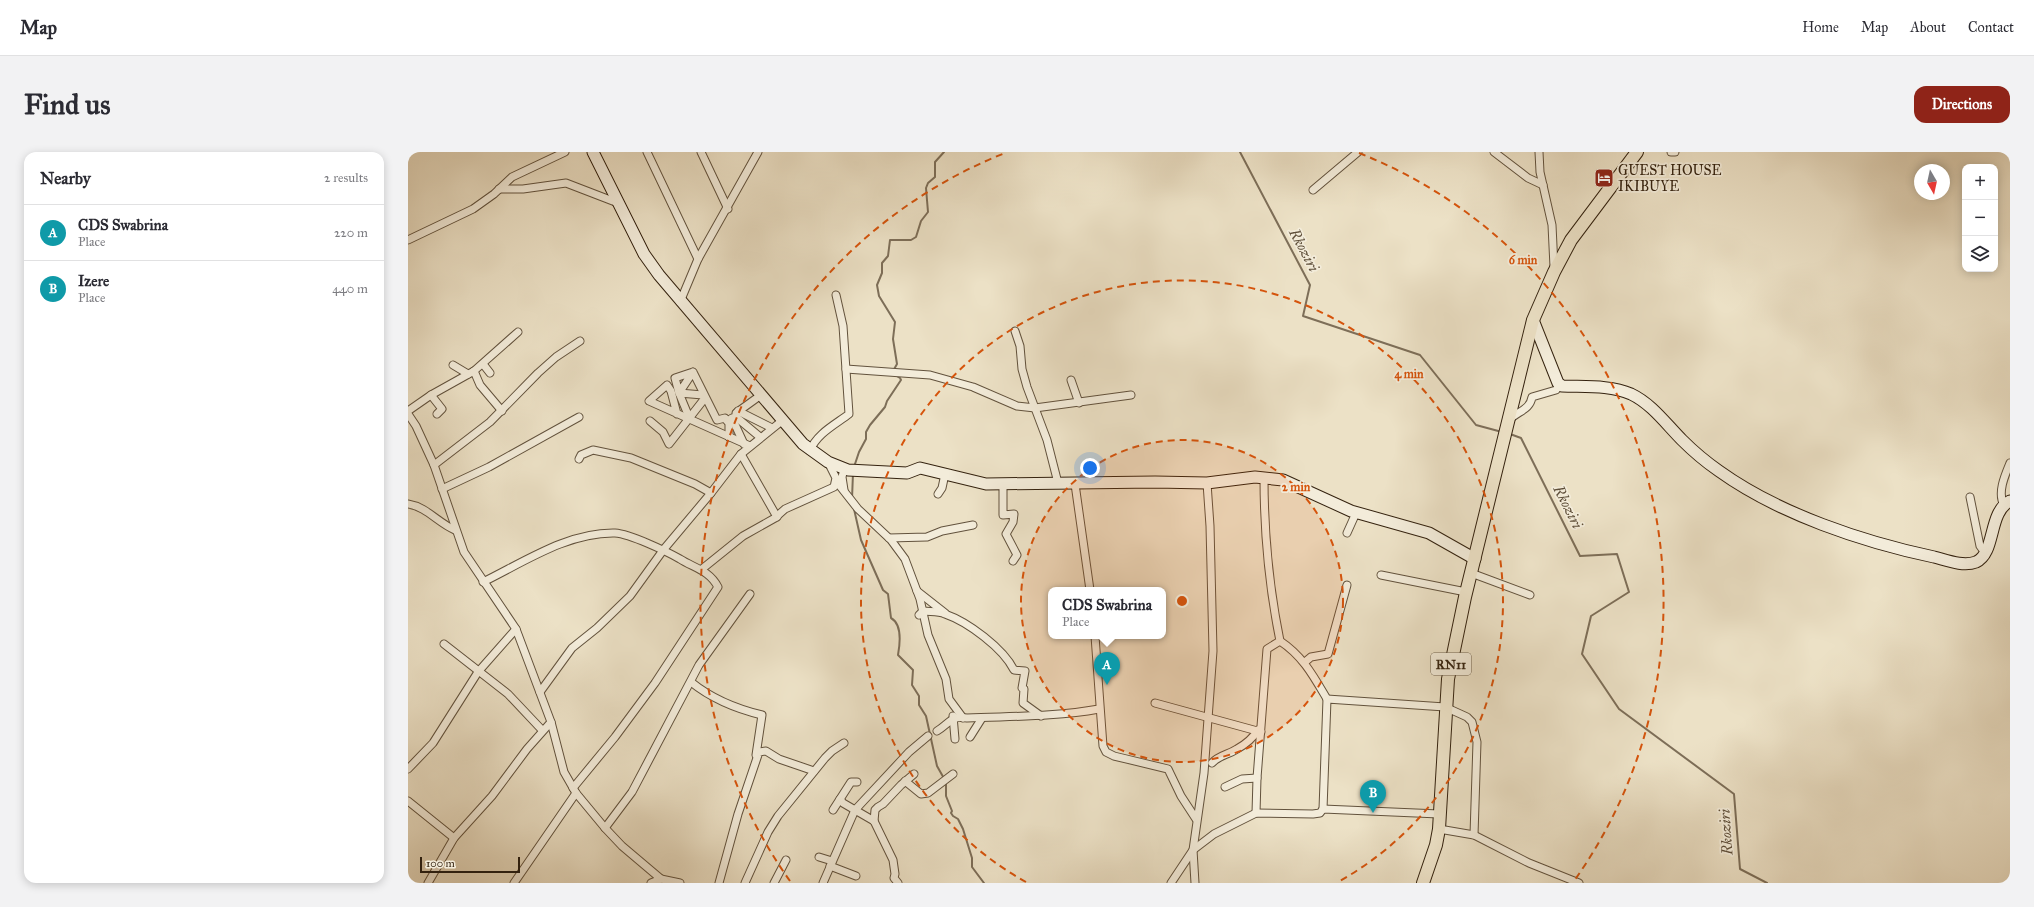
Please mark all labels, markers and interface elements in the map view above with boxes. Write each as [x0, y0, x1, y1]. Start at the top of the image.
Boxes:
text: Map [20, 16, 57, 39]
text: Home [1802, 19, 1839, 36]
text: Map [1861, 19, 1888, 36]
text: About [1910, 19, 1946, 36]
text: Contact [1968, 19, 2014, 36]
button: Directions [1914, 86, 2010, 123]
text: Find us [24, 87, 110, 122]
place label: GUEST HOUSE IKIBUYE [1618, 162, 1722, 195]
north arrow [1914, 164, 1950, 200]
map controls [1962, 164, 1998, 272]
button: + [1962, 164, 1998, 200]
hotel icon: GUEST HOUSE IKIBUYE [1593, 167, 1615, 189]
text: Nearby [40, 168, 91, 189]
text: 2 results [324, 170, 368, 186]
button: − [1962, 200, 1998, 236]
text: CDS Swabrina [78, 216, 168, 234]
water label: Rkoziri [1285, 224, 1323, 275]
text: A [49, 225, 57, 241]
text: 220 m [334, 225, 368, 241]
text: Place [78, 234, 105, 250]
button: layers [1962, 236, 1998, 272]
text: 6 min [1509, 253, 1538, 267]
text: Izere [78, 272, 109, 290]
text: B [49, 281, 57, 297]
text: 440 m [332, 281, 368, 297]
text: Place [78, 290, 105, 306]
text: 4 min [1394, 367, 1424, 382]
your location [1080, 458, 1100, 478]
text: 2 min [1282, 480, 1311, 494]
water label: Rkoziri [1549, 481, 1587, 532]
popup [1048, 587, 1166, 639]
centre of rings [1175, 594, 1189, 608]
text: CDS Swabrina [1062, 596, 1152, 614]
text: Place [1062, 614, 1089, 630]
pin: A [1094, 652, 1120, 685]
road number: RN11 [1431, 653, 1471, 675]
pin: B [1360, 780, 1386, 813]
water label: Rkoziri [1715, 808, 1737, 857]
scale bar [420, 855, 520, 874]
text: 100 m [426, 857, 455, 870]

